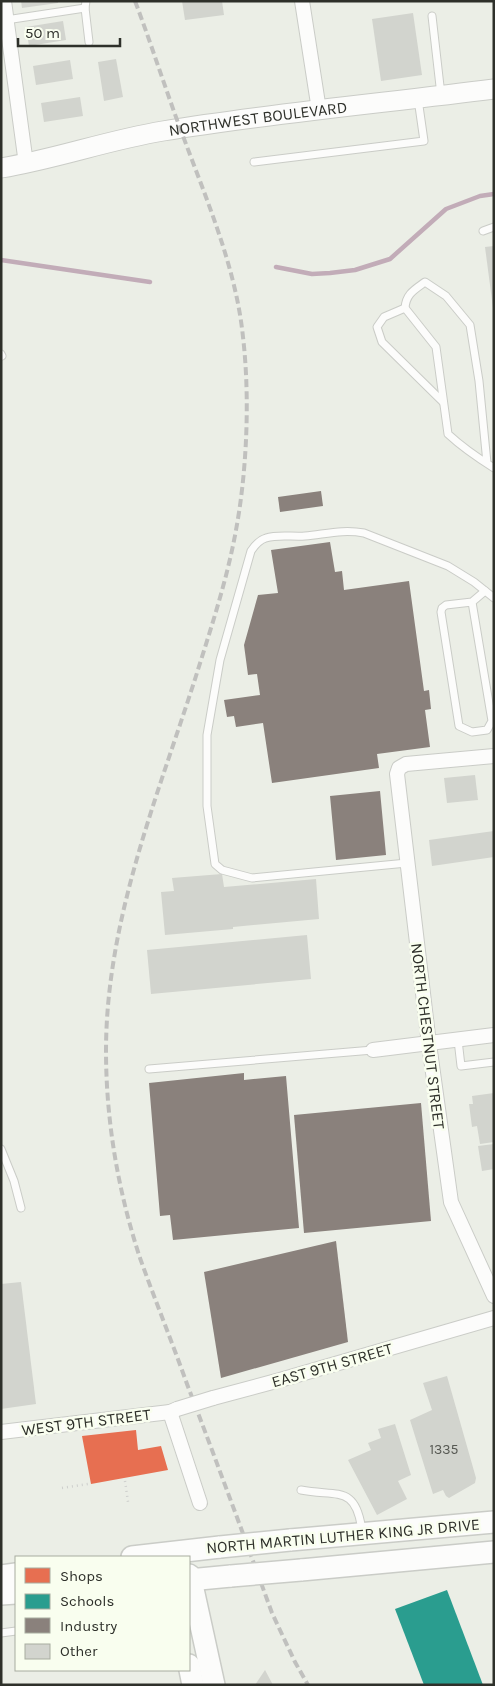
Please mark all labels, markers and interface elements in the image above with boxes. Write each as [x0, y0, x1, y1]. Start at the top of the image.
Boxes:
scale bar [18, 15, 120, 47]
text: 50 m [25, 24, 60, 42]
street label: NORTHWEST BOULEVARD [167, 97, 348, 139]
street label: NORTH CHESTNUT STREET [407, 942, 449, 1130]
street label: EAST 9TH STREET [269, 1339, 395, 1391]
street label: WEST 9TH STREET [20, 1405, 152, 1439]
house number: 1335 [429, 1441, 459, 1458]
street label: NORTH MARTIN LUTHER KING JR DRIVE [205, 1515, 481, 1557]
legend [15, 1556, 190, 1671]
text: Shops [60, 1567, 103, 1585]
text: Schools [60, 1592, 114, 1610]
text: Industry [60, 1617, 117, 1635]
text: Other [60, 1642, 98, 1660]

